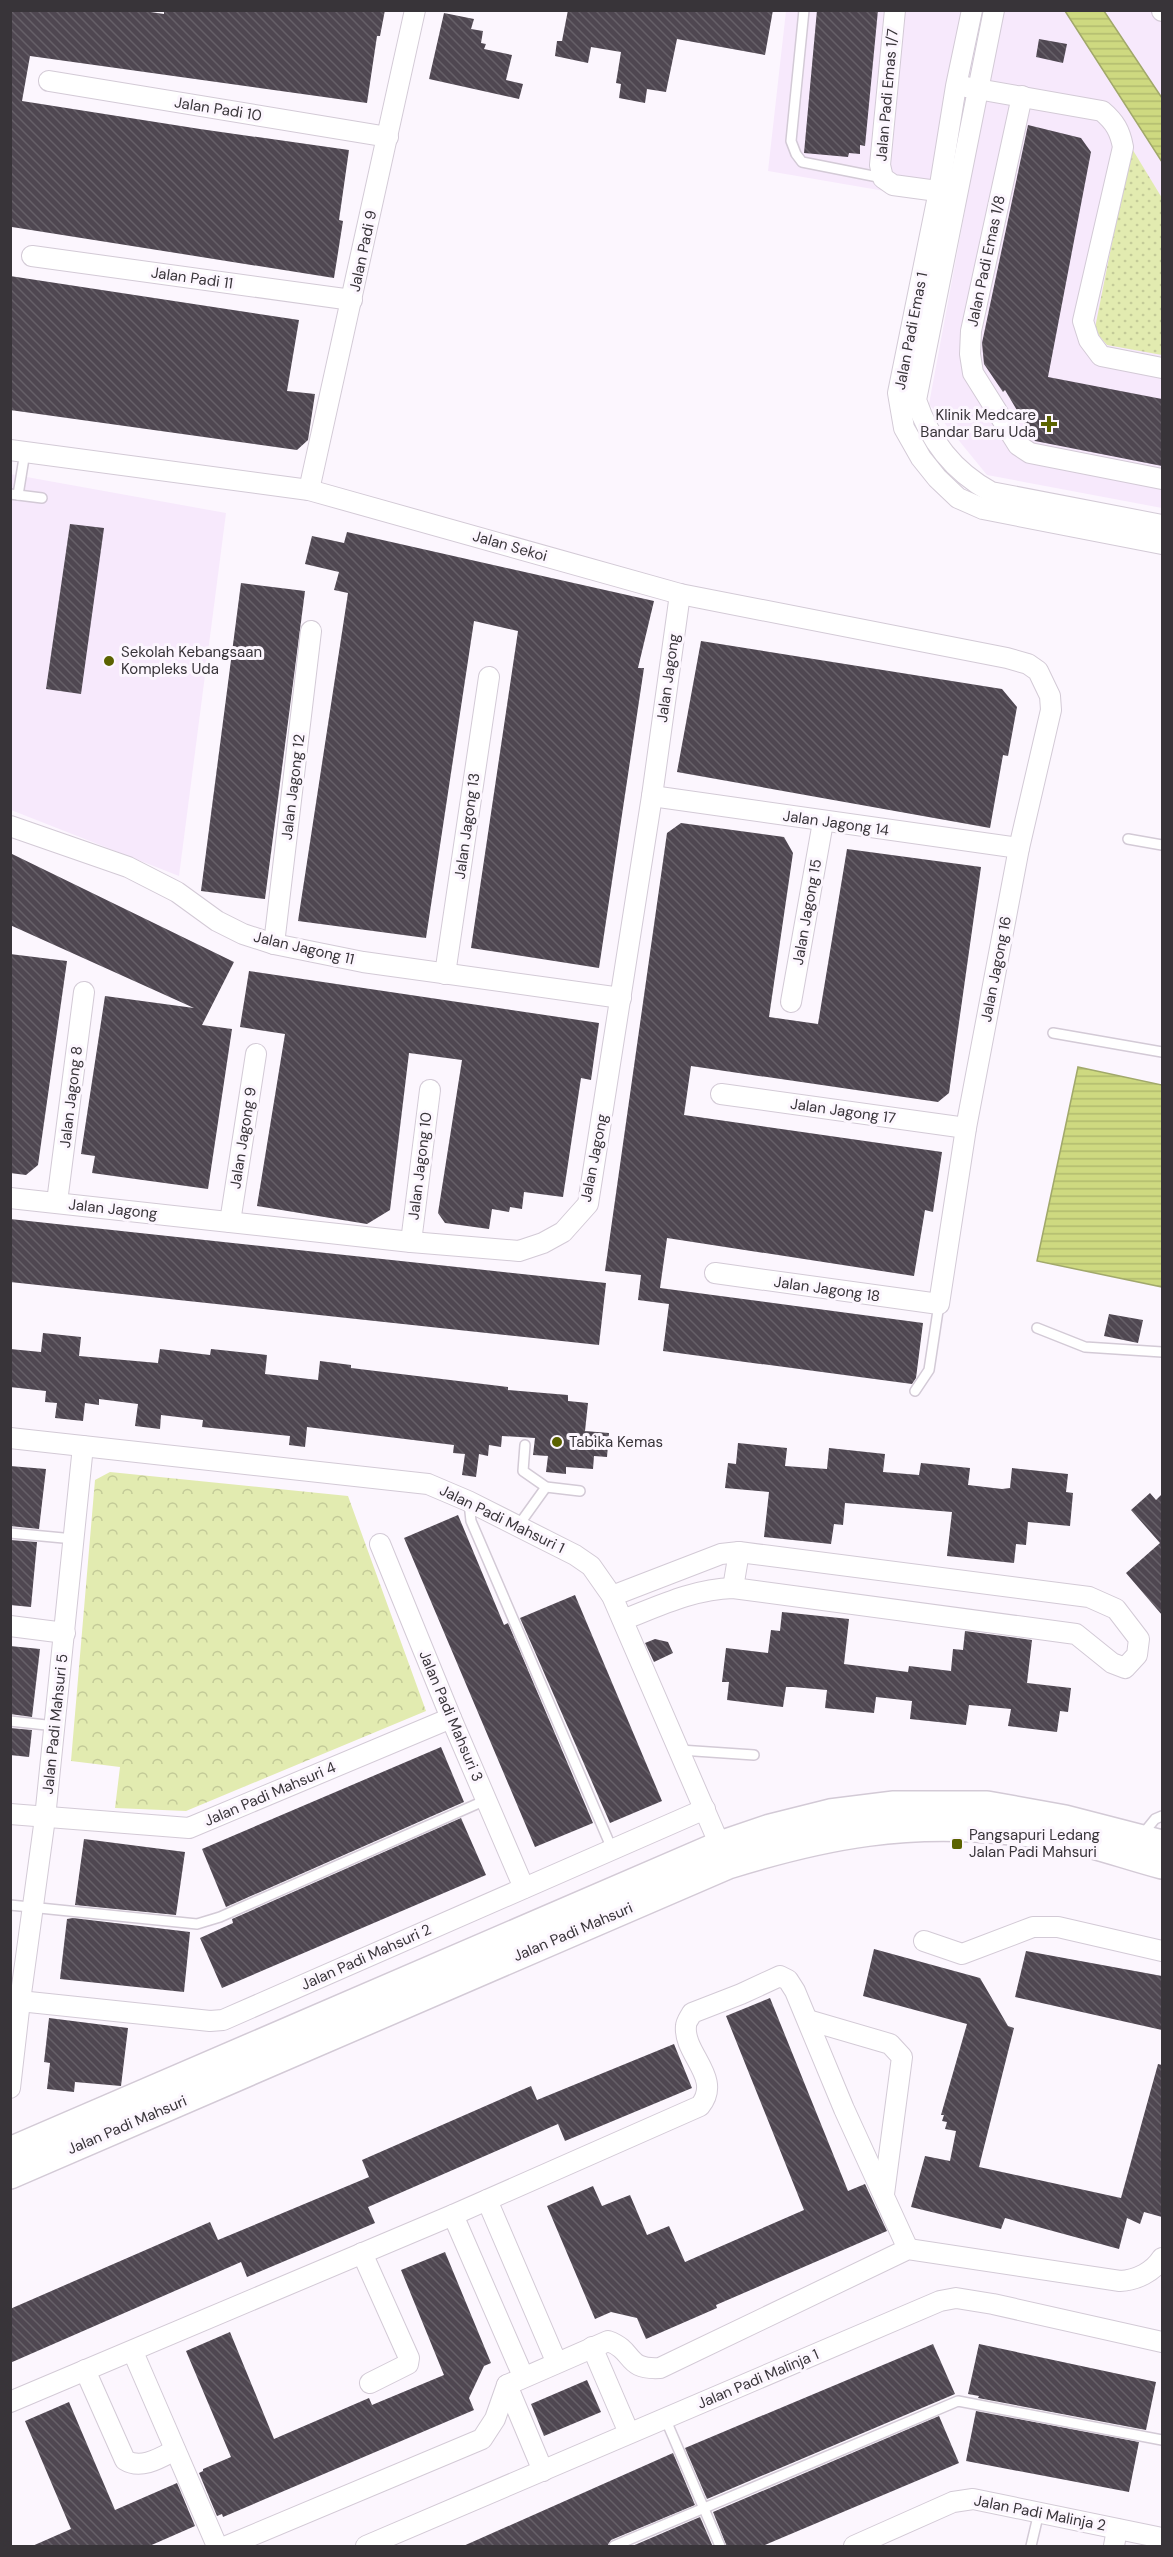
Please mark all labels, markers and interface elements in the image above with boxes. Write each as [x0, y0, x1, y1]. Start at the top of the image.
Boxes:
street label: Jalan Padi Emas 1/7 [871, 28, 903, 162]
street label: Jalan Padi 10 [173, 92, 263, 126]
street label: Jalan Padi Emas 1/8 [962, 193, 1010, 329]
street label: Jalan Padi 9 [345, 208, 381, 294]
street label: Jalan Padi 11 [150, 262, 234, 294]
street label: Jalan Padi Emas 1 [890, 270, 932, 392]
place label: Klinik Medcare Bandar Baru Uda [920, 405, 1036, 442]
marker: Klinik Medcare Bandar Baru Uda [1040, 415, 1058, 433]
street label: Jalan Sekoi [470, 526, 550, 566]
street label: Jalan Jagong [652, 632, 684, 724]
place label: Sekolah Kebangsaan Kompleks Uda [121, 642, 262, 679]
marker: Sekolah Kebangsaan Kompleks Uda [102, 654, 116, 668]
street label: Jalan Jagong 12 [277, 733, 309, 841]
street label: Jalan Jagong 13 [450, 772, 484, 880]
street label: Jalan Jagong 14 [782, 806, 890, 840]
street label: Jalan Jagong 15 [788, 857, 826, 967]
street label: Jalan Jagong 16 [976, 914, 1016, 1024]
street label: Jalan Jagong 11 [252, 927, 356, 969]
street label: Jalan Jagong 8 [55, 1045, 87, 1149]
street label: Jalan Jagong 9 [225, 1086, 261, 1190]
street label: Jalan Jagong 17 [789, 1094, 897, 1128]
street label: Jalan Jagong 10 [403, 1111, 437, 1221]
street label: Jalan Jagong [576, 1112, 612, 1204]
street label: Jalan Jagong [67, 1194, 159, 1224]
street label: Jalan Jagong 18 [773, 1272, 881, 1306]
place label: Tabika Kemas [569, 1432, 663, 1452]
marker: Tabika Kemas [550, 1435, 564, 1449]
street label: Jalan Padi Mahsuri 1 [436, 1480, 568, 1558]
street label: Jalan Padi Mahsuri 3 [414, 1647, 488, 1785]
street label: Jalan Padi Mahsuri 5 [38, 1653, 72, 1795]
street label: Jalan Padi Mahsuri 4 [201, 1757, 339, 1831]
place label: Pangsapuri Ledang Jalan Padi Mahsuri [969, 1825, 1100, 1862]
marker: Pangsapuri Ledang Jalan Padi Mahsuri [950, 1837, 964, 1851]
street label: Jalan Padi Mahsuri [510, 1898, 636, 1966]
street label: Jalan Padi Mahsuri 2 [298, 1919, 434, 1995]
street label: Jalan Padi Mahsuri [64, 2091, 190, 2159]
street label: Jalan Padi Malinja 1 [694, 2344, 822, 2414]
street label: Jalan Padi Malinja 2 [972, 2490, 1108, 2536]

